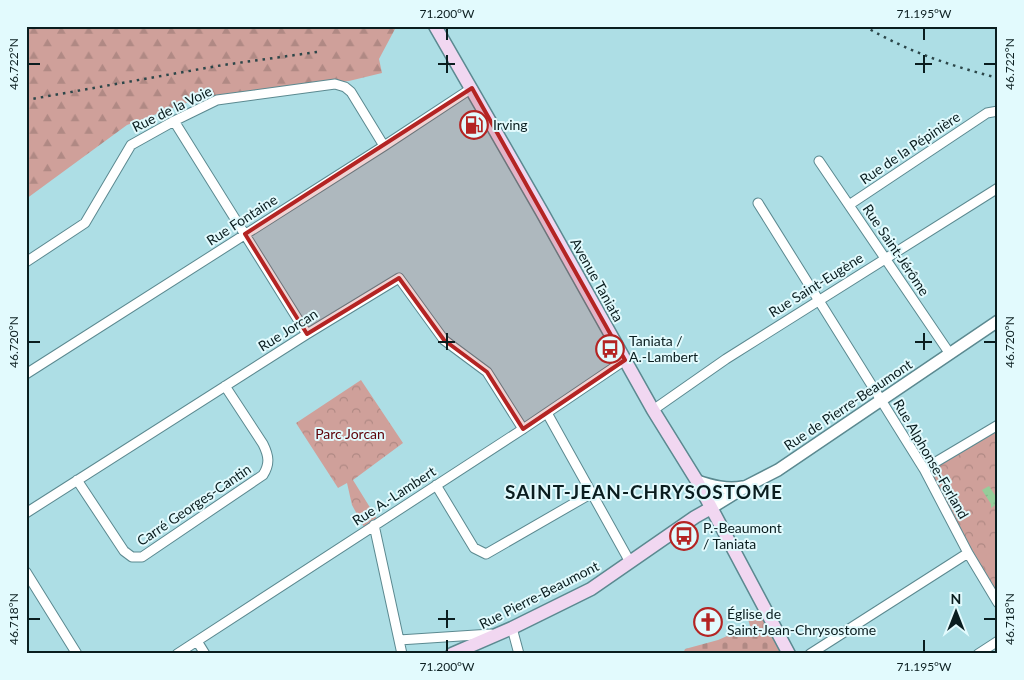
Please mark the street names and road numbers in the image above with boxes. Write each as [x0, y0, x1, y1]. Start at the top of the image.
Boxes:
street label: Rue de la Voie [129, 82, 214, 135]
street label: Rue de la Pépinière [856, 108, 963, 187]
street label: Rue Fontaine [203, 190, 280, 249]
street label: Rue Saint-Jérôme [859, 201, 933, 299]
street label: Avenue Taniata [567, 235, 627, 325]
street label: Rue Saint-Eugène [765, 249, 866, 320]
street label: Rue Jorcan [255, 305, 321, 354]
street label: Rue de Pierre-Beaumont [780, 355, 915, 454]
street label: Rue Alphonse-Ferland [890, 396, 973, 522]
street label: Carré Georges-Cantin [133, 460, 254, 549]
street label: Rue A.-Lambert [349, 462, 439, 529]
street label: Rue Pierre-Beaumont [476, 557, 602, 632]

